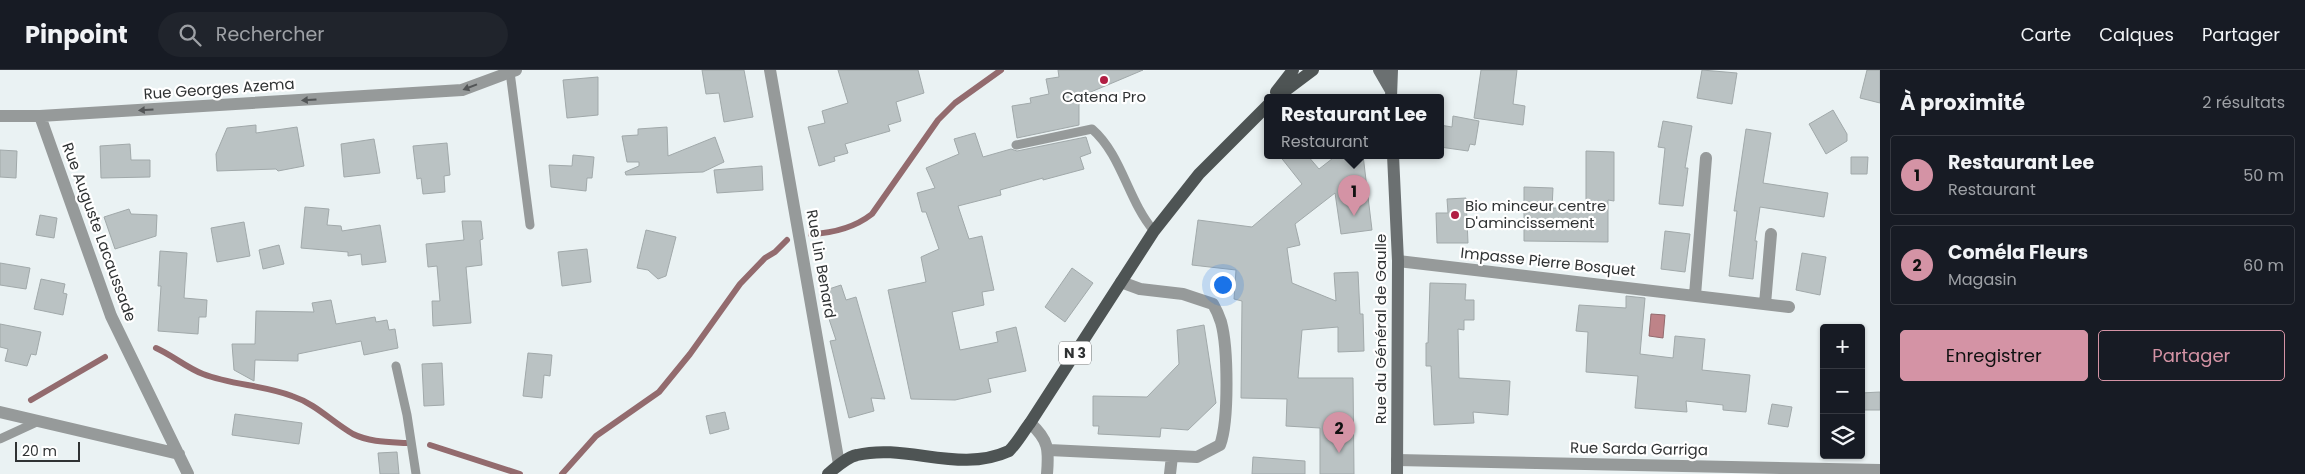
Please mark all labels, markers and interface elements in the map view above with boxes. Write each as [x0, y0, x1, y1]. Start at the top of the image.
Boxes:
search box [158, 12, 508, 57]
text: Pinpoint [25, 18, 128, 51]
icon: search [176, 21, 204, 49]
text: Rechercher [216, 21, 324, 48]
text: Carte [2021, 22, 2071, 47]
text: Calques [2099, 22, 2174, 47]
text: Partager [2202, 22, 2280, 47]
street label: Rue Georges Azema [143, 73, 295, 104]
marker: Catena Pro [1098, 74, 1110, 86]
one-way arrow [463, 84, 478, 91]
place label: Catena Pro [1062, 86, 1146, 107]
text: À proximité [1900, 88, 2025, 117]
text: 2 résultats [2202, 91, 2285, 114]
popup [1264, 94, 1444, 159]
one-way arrow [300, 96, 316, 104]
text: Restaurant Lee [1281, 101, 1427, 128]
one-way arrow [138, 106, 154, 114]
text: Restaurant [1281, 130, 1369, 153]
street label: Rue Auguste Lacaussade [57, 140, 142, 324]
text: Restaurant Lee [1948, 149, 2094, 176]
text: 1 [1914, 164, 1920, 187]
text: 50 m [2243, 164, 2284, 187]
pin: 1 [1338, 175, 1370, 216]
text: Restaurant [1948, 178, 2036, 201]
place label: Bio minceur centre D'amincissement [1465, 195, 1606, 233]
street label: Rue Lin Benard [802, 208, 841, 320]
marker: Bio minceur centre D'amincissement [1449, 209, 1461, 221]
street label: Rue du Général de Gaulle [1370, 234, 1391, 424]
text: Coméla Fleurs [1948, 239, 2088, 266]
street label: Impasse Pierre Bosquet [1460, 242, 1637, 281]
text: 2 [1912, 254, 1922, 277]
text: 60 m [2243, 254, 2284, 277]
text: Magasin [1948, 268, 2017, 291]
your location [1210, 272, 1236, 298]
map controls [1820, 324, 1865, 459]
button: + [1820, 324, 1865, 369]
button: Enregistrer [1900, 330, 2088, 381]
button: Partager [2098, 330, 2285, 381]
road number: N 3 [1059, 342, 1091, 364]
button: − [1820, 369, 1865, 414]
pin: 2 [1323, 412, 1355, 453]
button: layers [1820, 414, 1865, 459]
street label: Rue Sarda Garriga [1570, 437, 1708, 460]
scale bar [15, 439, 80, 462]
text: 20 m [22, 441, 57, 461]

